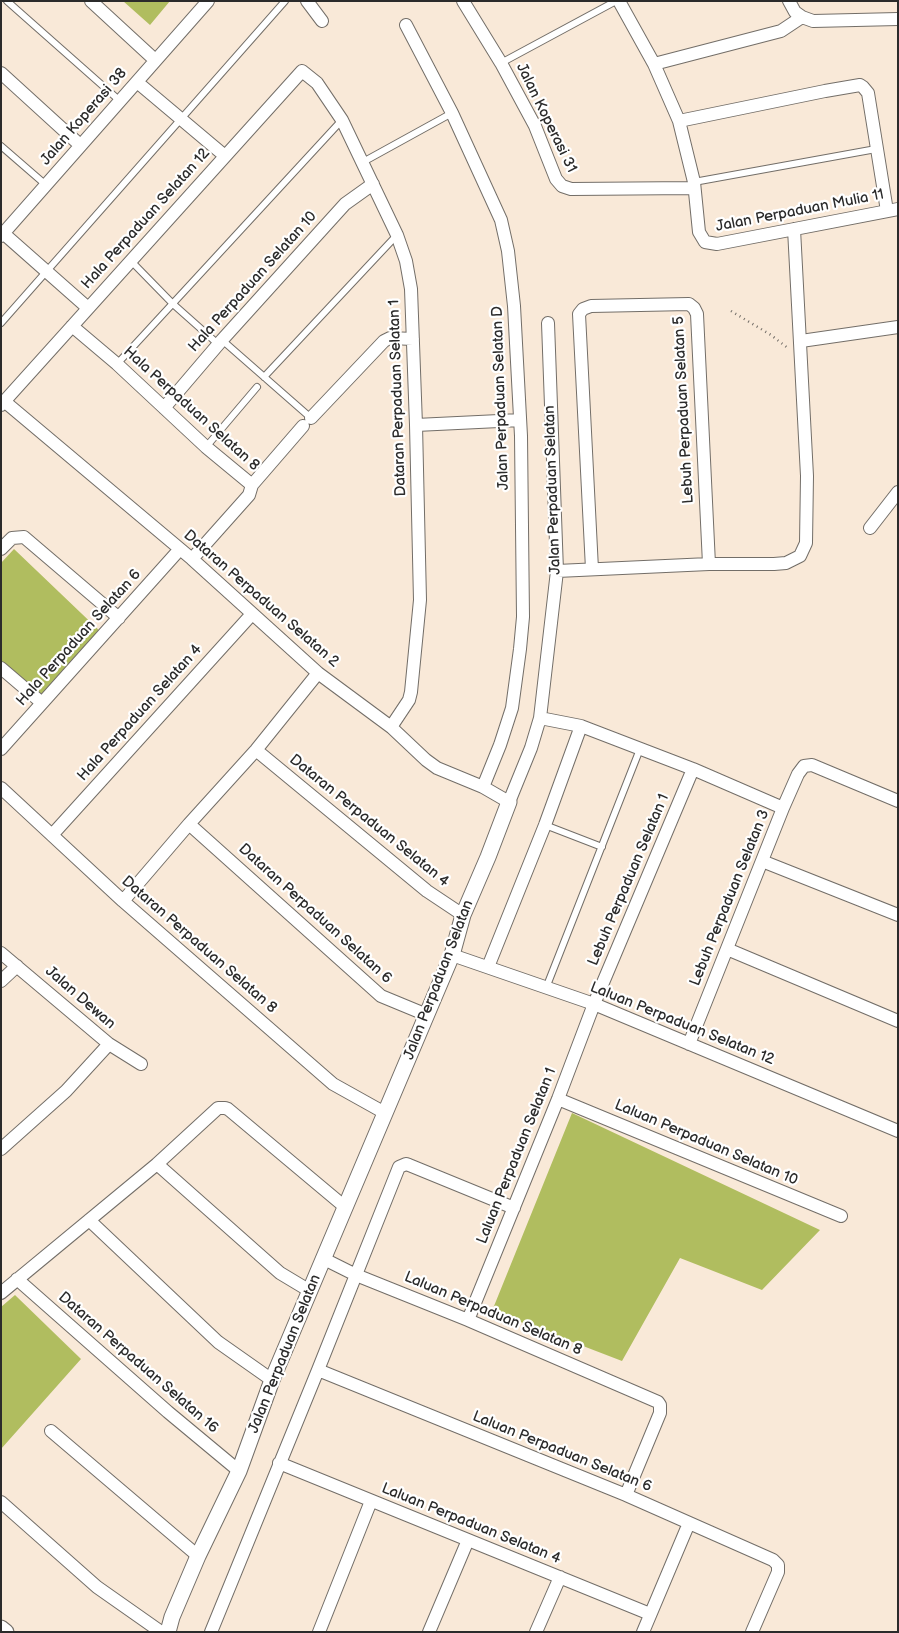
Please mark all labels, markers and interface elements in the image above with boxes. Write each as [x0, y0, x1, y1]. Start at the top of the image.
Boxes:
street label: Jalan Koperasi 31 [512, 60, 580, 176]
street label: Jalan Koperasi 38 [37, 65, 131, 169]
street label: Hala Perpaduan Selatan 12 [78, 145, 214, 293]
street label: Jalan Perpaduan Mulia 11 [714, 186, 886, 236]
street label: Hala Perpaduan Selatan 10 [185, 208, 321, 356]
street label: Dataran Perpaduan Selatan 1 [386, 299, 410, 497]
street label: Jalan Perpaduan Selatan D [489, 306, 513, 490]
street label: Lebuh Perpaduan Selatan 5 [670, 316, 698, 504]
street label: Hala Perpaduan Selatan 8 [119, 343, 263, 475]
street label: Jalan Perpaduan Selatan [541, 405, 565, 575]
street label: Dataran Perpaduan Selatan 2 [180, 527, 342, 671]
street label: Hala Perpaduan Selatan 6 [13, 566, 145, 710]
street label: Hala Perpaduan Selatan 4 [74, 641, 206, 785]
street label: Dataran Perpaduan Selatan 4 [286, 751, 452, 891]
street label: Lebuh Perpaduan Selatan 1 [585, 791, 673, 969]
street label: Lebuh Perpaduan Selatan 3 [686, 807, 774, 989]
street label: Dataran Perpaduan Selatan 6 [235, 840, 395, 988]
street label: Dataran Perpaduan Selatan 8 [118, 873, 280, 1017]
street label: Jalan Perpaduan Selatan [400, 898, 478, 1062]
street label: Jalan Dewan [41, 963, 119, 1033]
street label: Laluan Perpaduan Selatan 12 [587, 979, 777, 1069]
street label: Laluan Perpaduan Selatan 1 [473, 1065, 561, 1247]
street label: Laluan Perpaduan Selatan 10 [612, 1096, 800, 1190]
street label: Laluan Perpaduan Selatan 8 [401, 1268, 585, 1360]
street label: Jalan Perpaduan Selatan [245, 1272, 325, 1436]
street label: Dataran Perpaduan Selatan 16 [54, 1289, 222, 1437]
street label: Laluan Perpaduan Selatan 6 [470, 1408, 654, 1496]
street label: Laluan Perpaduan Selatan 4 [379, 1480, 563, 1568]

